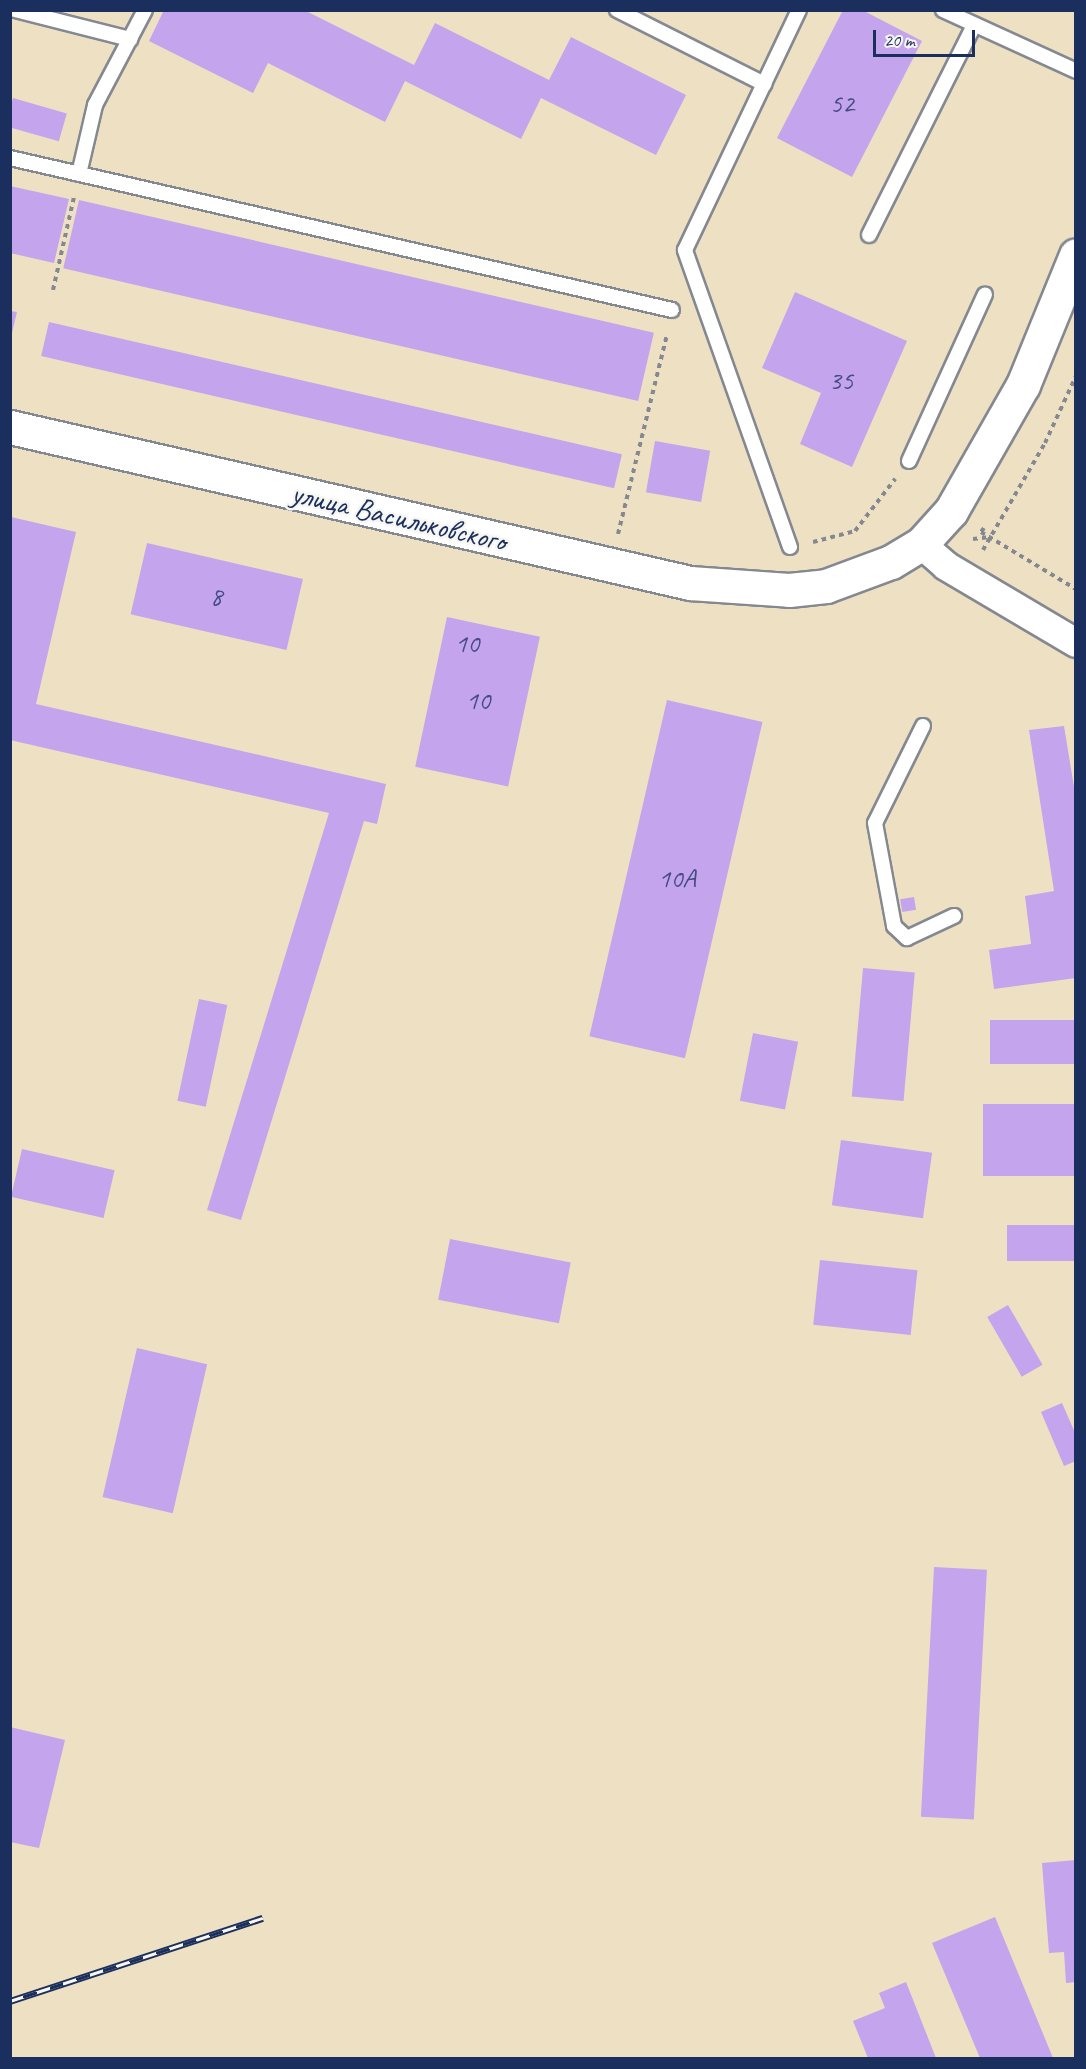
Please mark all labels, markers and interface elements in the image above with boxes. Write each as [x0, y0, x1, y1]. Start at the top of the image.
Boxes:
scale bar [876, 18, 978, 56]
text: 20 m [884, 29, 915, 51]
house number: 52 [830, 88, 854, 120]
house number: 35 [829, 365, 853, 397]
street label: улица Васильковского [289, 475, 509, 559]
house number: 8 [210, 581, 222, 613]
house number: 10 [455, 628, 479, 660]
house number: 10 [466, 685, 490, 717]
house number: 10А [658, 863, 696, 895]

